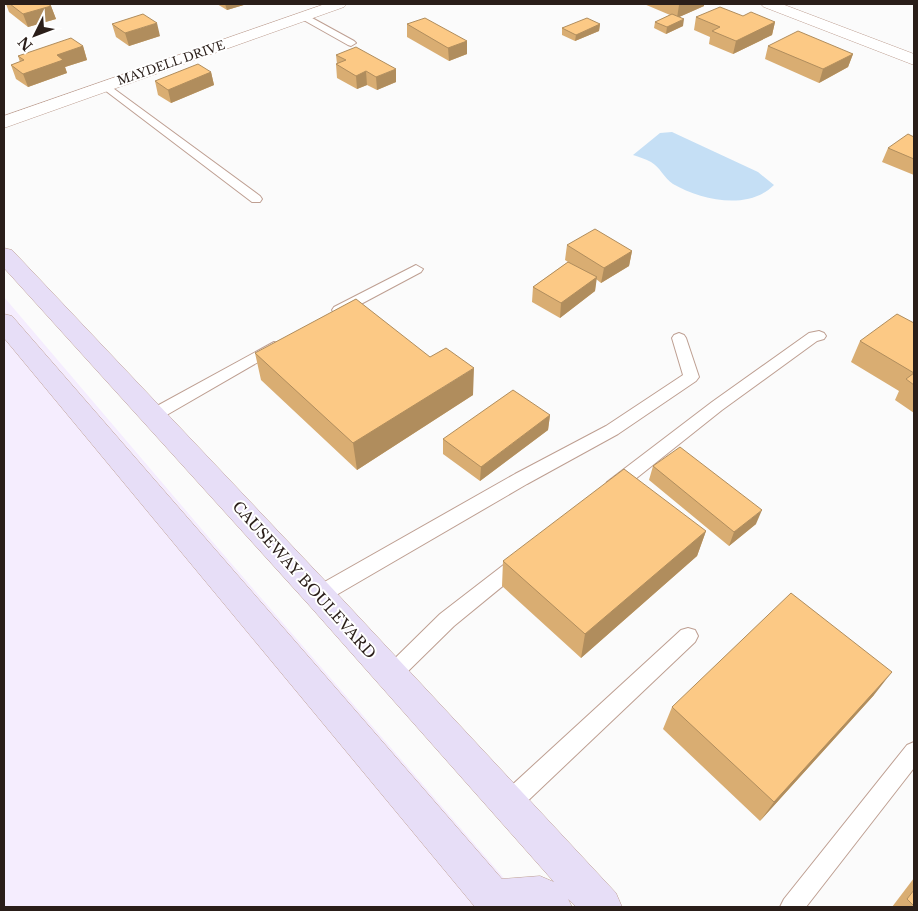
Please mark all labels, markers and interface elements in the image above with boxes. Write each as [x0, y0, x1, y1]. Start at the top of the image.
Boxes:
north arrow [10, 10, 60, 60]
text: N [14, 33, 36, 55]
street label: MAYDELL DRIVE [115, 37, 227, 88]
street label: CAUSEWAY BOULEVARD [228, 497, 380, 662]

